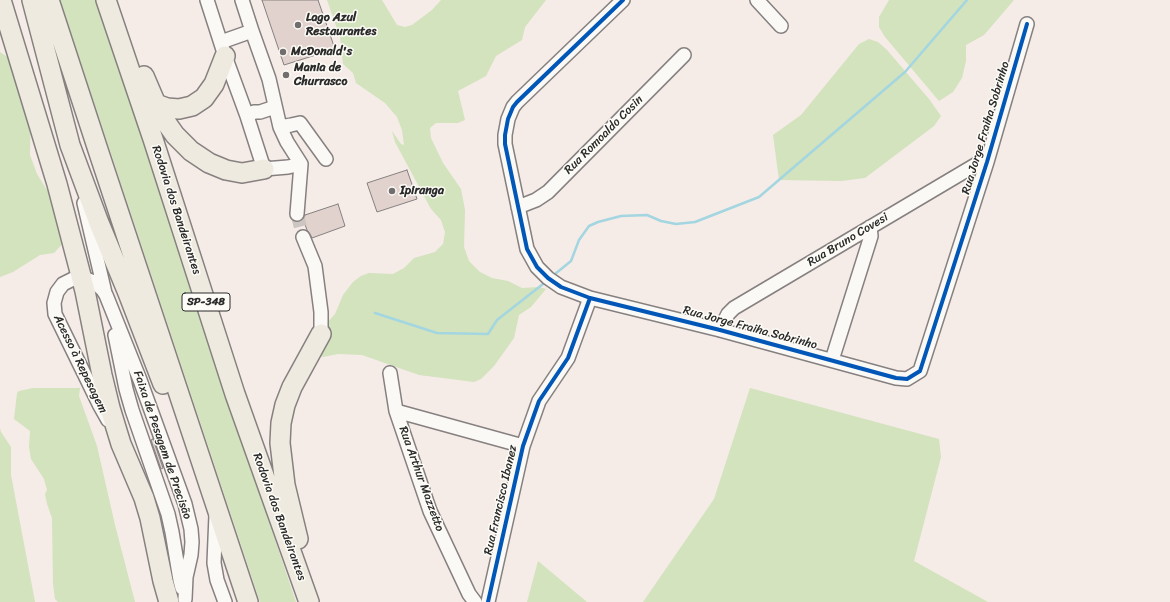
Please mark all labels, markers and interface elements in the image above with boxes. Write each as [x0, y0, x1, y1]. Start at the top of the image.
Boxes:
place label: Lago Azul Restaurantes [306, 11, 376, 39]
marker: Lago Azul Restaurantes [293, 20, 303, 30]
place label: McDonald's [291, 45, 352, 59]
marker: McDonald's [278, 47, 288, 57]
street label: Rua Jorge Fraiha Sobrinho [959, 60, 1013, 196]
place label: Mania de Churrasco [294, 61, 348, 89]
marker: Mania de Churrasco [281, 70, 291, 80]
street label: Rua Romoaldo Cosin [562, 93, 646, 177]
street label: Rodovia dos Bandeirantes [148, 144, 204, 276]
place label: Ipiranga [400, 184, 444, 198]
marker: Ipiranga [387, 186, 397, 196]
street label: Rua Bruno Covesi [805, 210, 891, 270]
road number: SP-348 [182, 293, 230, 311]
street label: Rua Jorge Fraiha Sobrinho [681, 303, 819, 353]
street label: Acesso à Repesagem [50, 312, 110, 416]
street label: Faixa de Pesagem de Precisão [130, 369, 194, 521]
street label: Rua Arthur Mazzetto [395, 424, 447, 534]
street label: Rua Francisco Ibanez [481, 444, 521, 556]
street label: Rodovia dos Bandeirantes [249, 451, 309, 583]

